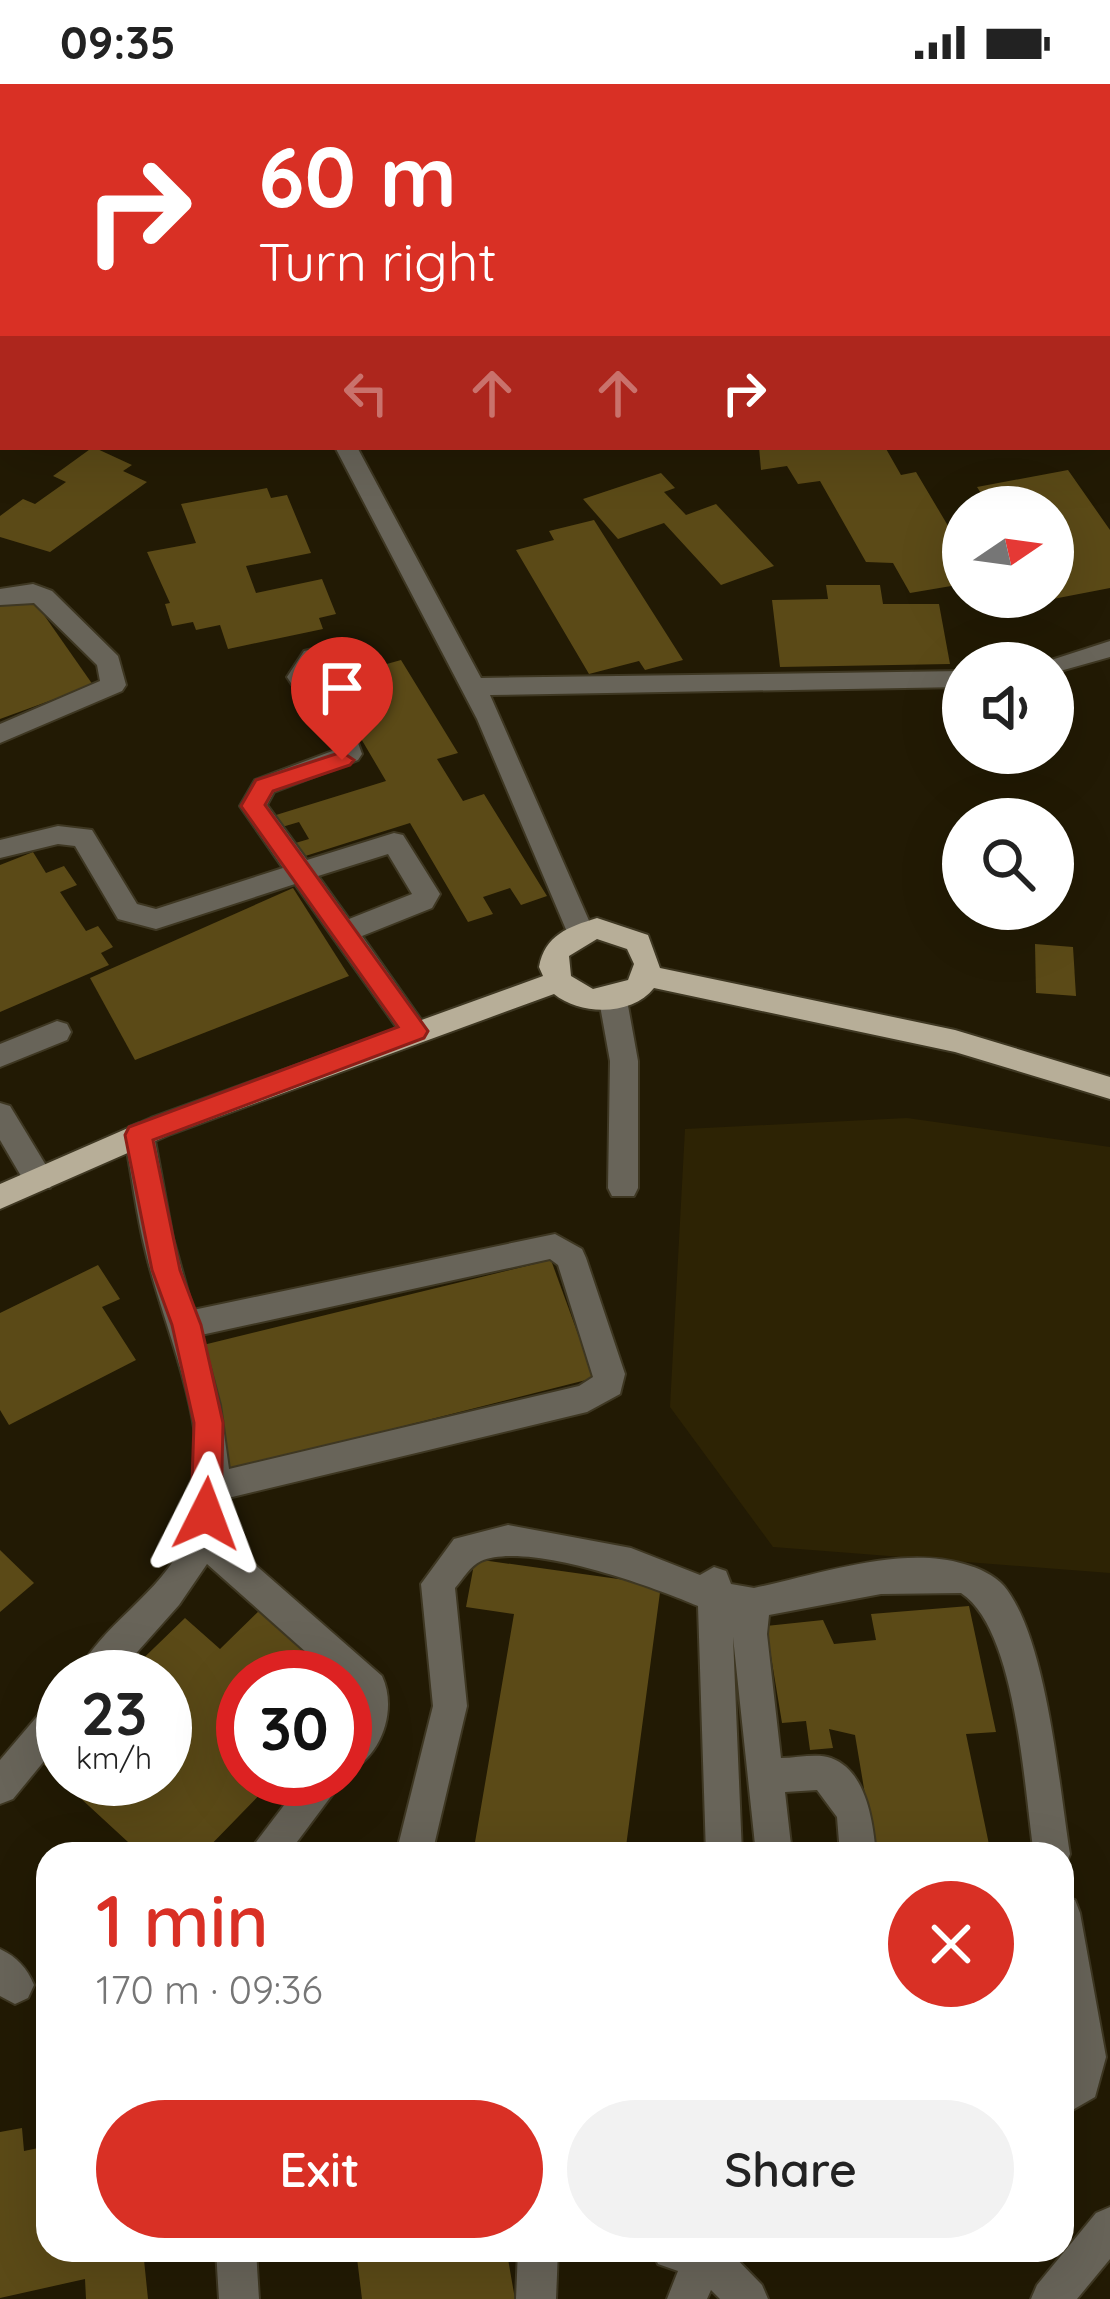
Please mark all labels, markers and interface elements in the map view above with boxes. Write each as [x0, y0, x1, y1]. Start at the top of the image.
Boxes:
text: 09:35 [60, 14, 176, 70]
text: 60 m [258, 123, 457, 228]
icon: right [60, 132, 216, 288]
text: Turn right [258, 227, 497, 295]
icon: left [333, 360, 399, 426]
icon: ahead [459, 360, 525, 426]
icon: ahead [585, 360, 651, 426]
icon: right [711, 360, 777, 426]
north arrow [942, 486, 1074, 618]
map controls [942, 486, 1074, 930]
pin [291, 637, 393, 760]
button: sound [942, 642, 1074, 774]
icon: arrive [309, 655, 375, 721]
button: search [942, 798, 1074, 930]
position arrow [143, 1451, 269, 1577]
speed limit sign: 30 [216, 1650, 372, 1806]
text: 23 [81, 1675, 147, 1750]
text: km/h [76, 1739, 152, 1777]
text: 1 min [96, 1875, 269, 1965]
button: close [888, 1881, 1014, 2007]
text: 170 m · 09:36 [96, 1965, 322, 2014]
button: Exit [96, 2100, 543, 2238]
button: Share [567, 2100, 1014, 2238]

